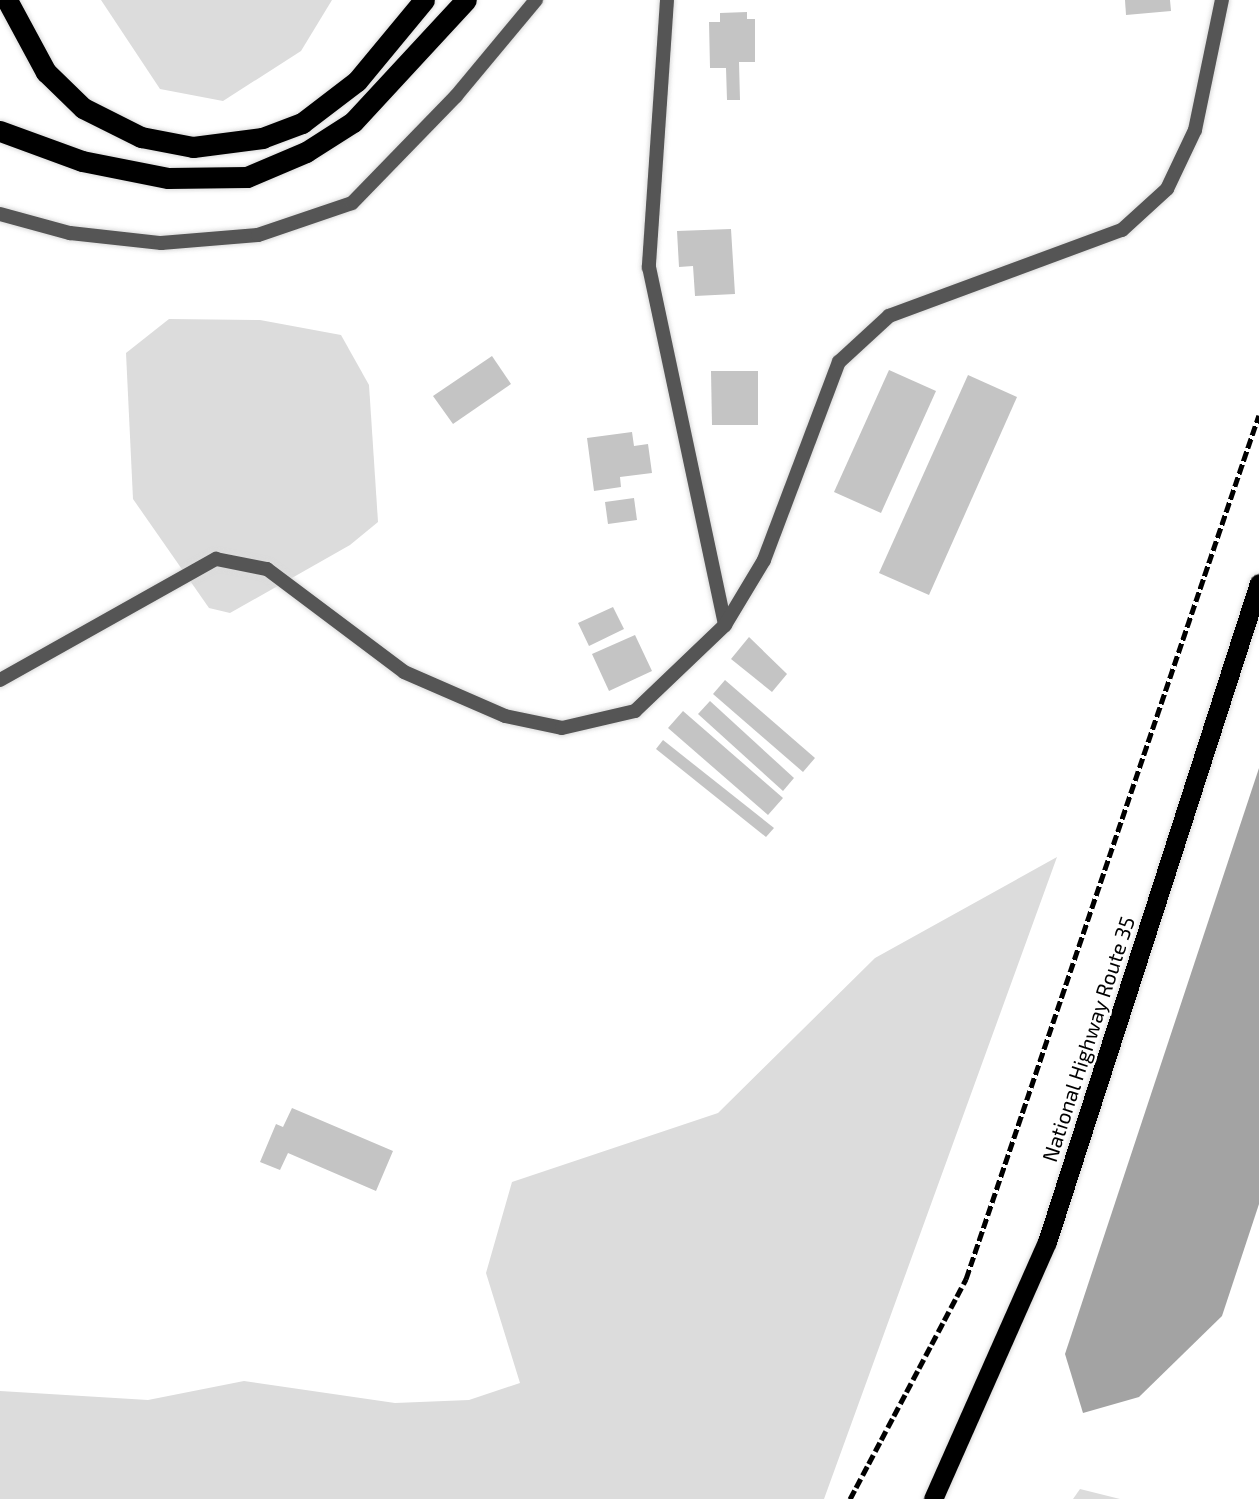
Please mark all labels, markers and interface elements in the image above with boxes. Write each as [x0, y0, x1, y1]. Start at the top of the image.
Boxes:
street label: National Highway Route 35 [1036, 913, 1140, 1165]

